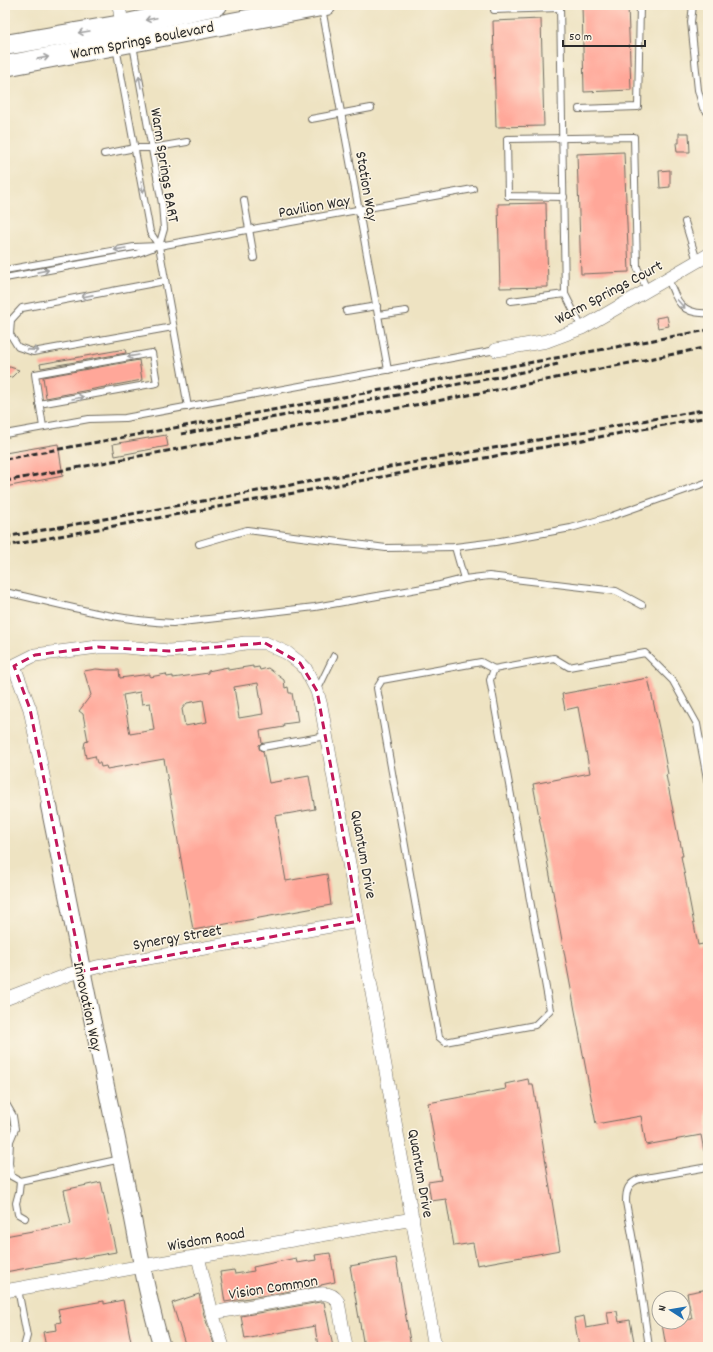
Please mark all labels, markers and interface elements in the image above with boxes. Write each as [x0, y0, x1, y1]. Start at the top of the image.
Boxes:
street label: Warm Springs Boulevard [69, 16, 216, 67]
one-way arrow [145, 16, 158, 24]
scale bar [563, 22, 645, 48]
one-way arrow [78, 28, 91, 36]
text: 50 m [569, 29, 592, 46]
one-way arrow [36, 54, 49, 62]
one-way arrow [136, 76, 144, 89]
street label: Warm Springs BART [143, 106, 184, 225]
street label: Station Way [348, 150, 383, 224]
one-way arrow [138, 180, 146, 193]
street label: Pavilion Way [277, 190, 353, 225]
one-way arrow [114, 246, 127, 254]
street label: Warm Springs Court [551, 255, 667, 331]
one-way arrow [36, 267, 49, 275]
one-way arrow [81, 292, 94, 300]
one-way arrow [677, 299, 686, 309]
one-way arrow [26, 347, 39, 354]
one-way arrow [127, 353, 140, 361]
one-way arrow [71, 393, 84, 401]
street label: Quantum Drive [343, 808, 382, 900]
street label: Synergy Street [131, 919, 224, 958]
street label: Innovation Way [66, 960, 107, 1054]
street label: Quantum Drive [400, 1127, 439, 1219]
street label: Wisdom Road [166, 1222, 247, 1259]
street label: Vision Common [227, 1270, 320, 1307]
north arrow [651, 1290, 691, 1330]
text: N [655, 1303, 672, 1313]

